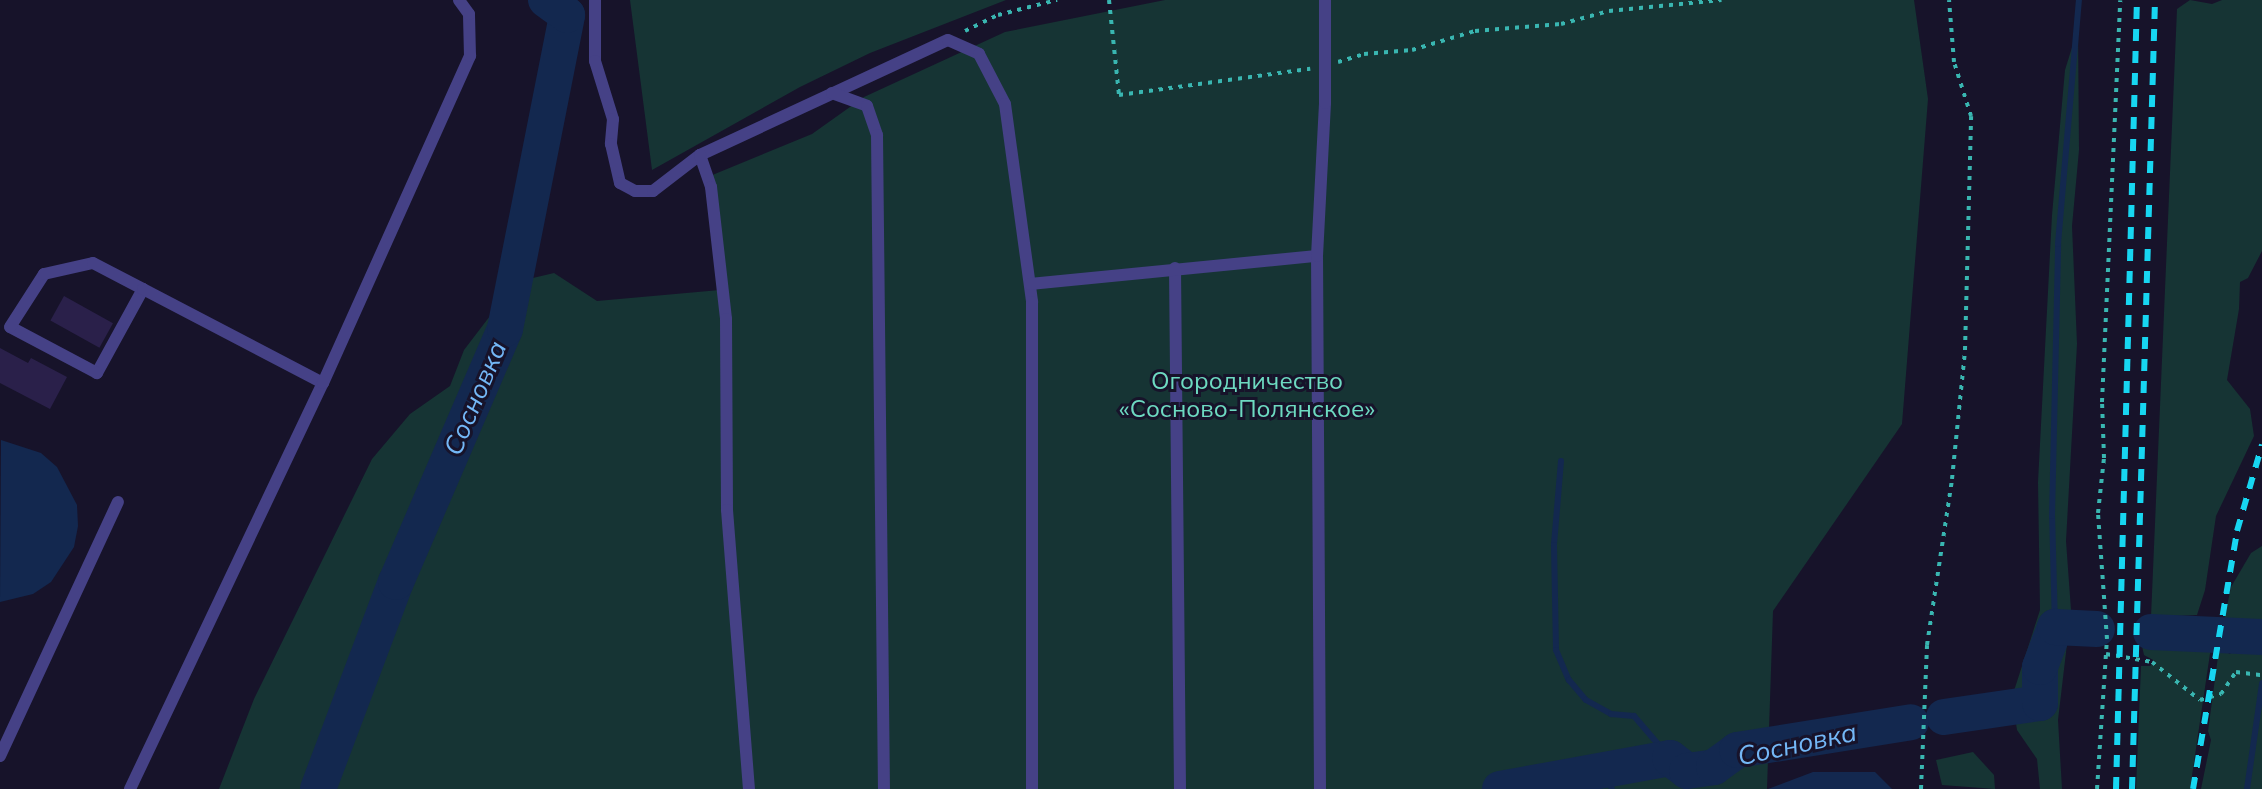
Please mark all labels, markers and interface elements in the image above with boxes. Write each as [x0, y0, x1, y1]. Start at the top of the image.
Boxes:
water label: Сосновка [437, 336, 513, 460]
park label: Огородничество «Сосново-Полянское» [1119, 367, 1375, 423]
water label: Сосновка [1735, 716, 1859, 772]

